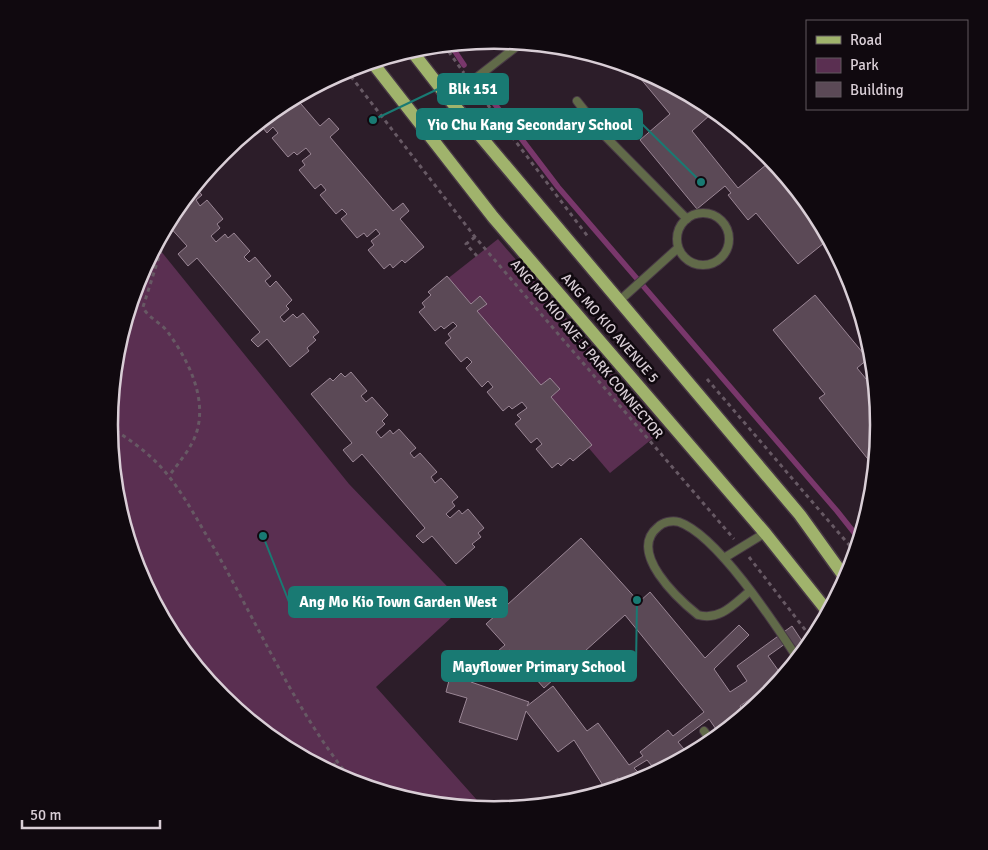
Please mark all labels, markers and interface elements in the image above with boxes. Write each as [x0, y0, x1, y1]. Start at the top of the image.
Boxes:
legend [806, 20, 968, 110]
text: Road [850, 31, 882, 49]
text: Park [850, 56, 879, 74]
callout: Blk 151 [438, 74, 508, 104]
text: Blk 151 [448, 80, 498, 98]
text: Building [850, 81, 904, 99]
callout: Yio Chu Kang Secondary School [417, 109, 642, 139]
text: Yio Chu Kang Secondary School [427, 116, 633, 134]
street label: ANG MO KIO AVE 5 PARK CONNECTOR [507, 256, 667, 442]
street label: ANG MO KIO AVENUE 5 [558, 270, 662, 386]
callout: Ang Mo Kio Town Garden West [289, 587, 507, 617]
text: Ang Mo Kio Town Garden West [299, 593, 497, 611]
callout: Mayflower Primary School [442, 651, 636, 681]
text: Mayflower Primary School [452, 658, 626, 676]
scale bar [22, 798, 160, 830]
text: 50 m [30, 806, 61, 824]

